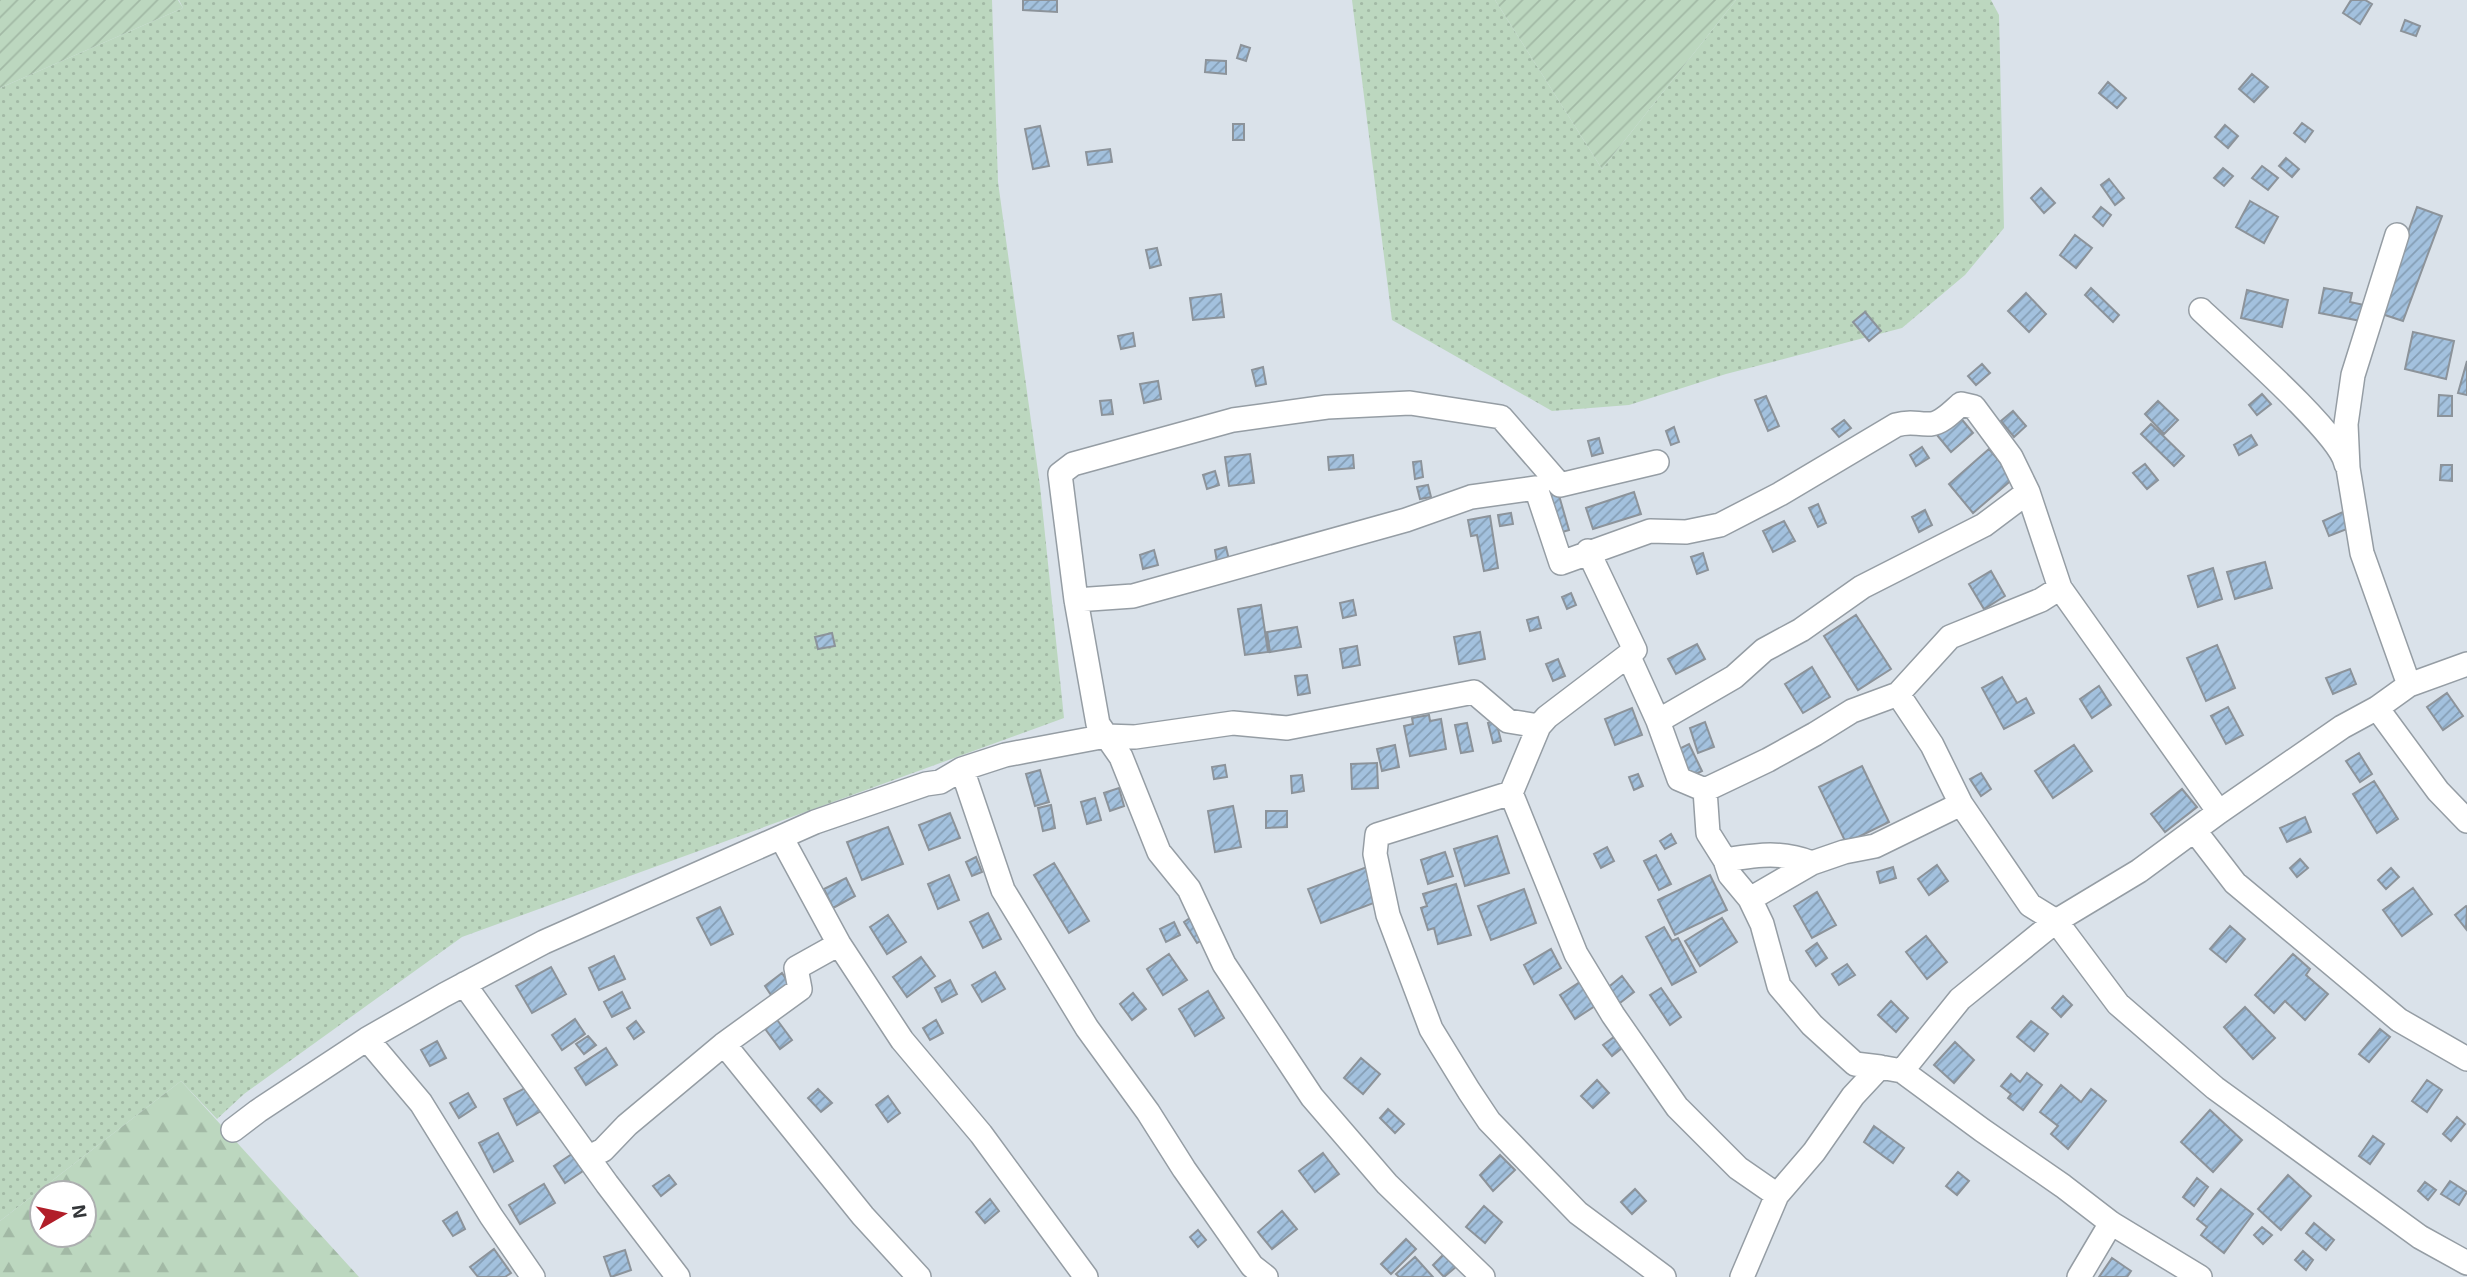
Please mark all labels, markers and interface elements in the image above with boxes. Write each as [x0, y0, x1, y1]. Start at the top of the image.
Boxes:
north arrow [28, 1179, 98, 1249]
text: N [68, 1203, 93, 1220]

